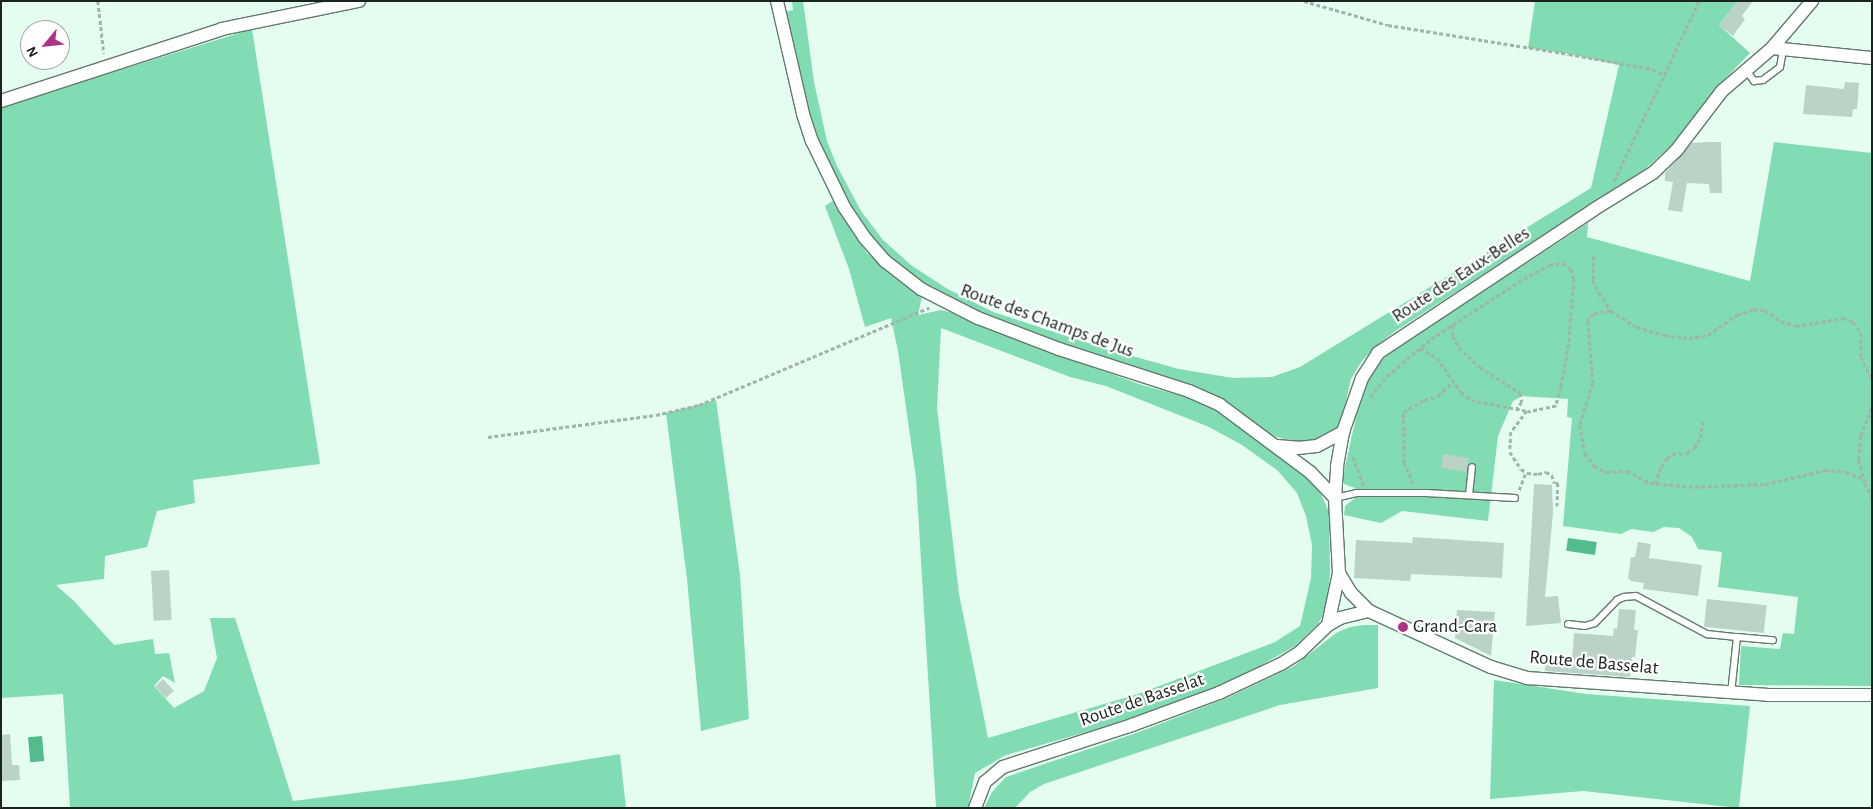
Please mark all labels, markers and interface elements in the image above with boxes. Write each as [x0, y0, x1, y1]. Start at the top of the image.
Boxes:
north arrow [20, 20, 70, 70]
text: N [24, 44, 41, 59]
street label: Route des Eaux-Belles [1388, 222, 1534, 328]
street label: Route des Champs de Jus [957, 279, 1137, 363]
place label: Grand-Cara [1413, 616, 1497, 638]
marker: Grand-Cara [1397, 621, 1409, 633]
street label: Route de Basselat [1528, 646, 1660, 680]
street label: Route de Basselat [1077, 668, 1207, 732]

